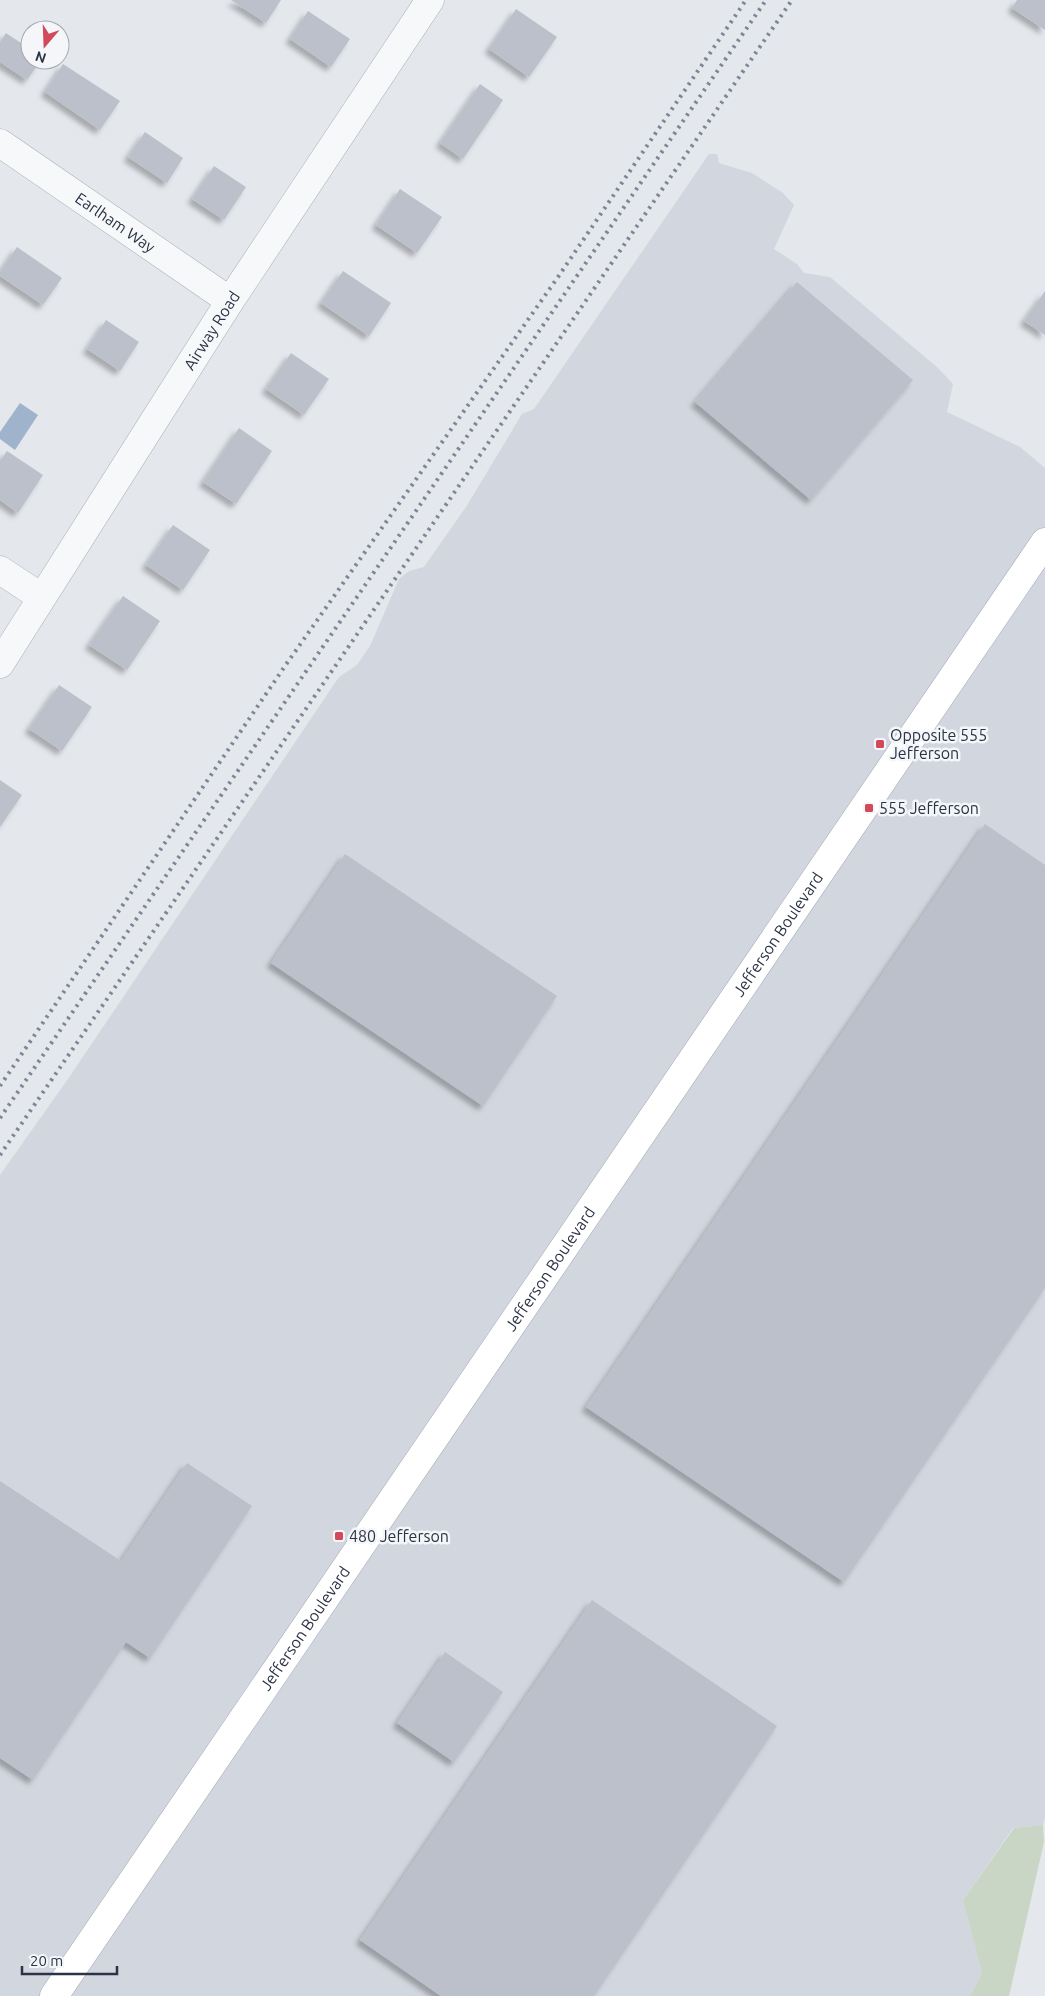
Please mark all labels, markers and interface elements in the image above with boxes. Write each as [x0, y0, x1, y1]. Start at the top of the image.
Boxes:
north arrow [20, 20, 70, 70]
text: N [33, 48, 48, 67]
street label: Earlham Way [72, 189, 159, 256]
street label: Airway Road [180, 288, 243, 373]
place label: Opposite 555 Jefferson [890, 726, 987, 762]
marker: Opposite 555 Jefferson [874, 738, 886, 750]
place label: 555 Jefferson [879, 799, 979, 817]
marker: 555 Jefferson [863, 802, 875, 814]
street label: Jefferson Boulevard [729, 869, 826, 1000]
street label: Jefferson Boulevard [501, 1203, 598, 1334]
place label: 480 Jefferson [349, 1527, 449, 1545]
marker: 480 Jefferson [333, 1530, 345, 1542]
street label: Jefferson Boulevard [256, 1563, 353, 1694]
scale bar [22, 1944, 118, 1976]
text: 20 m [30, 1952, 63, 1969]

